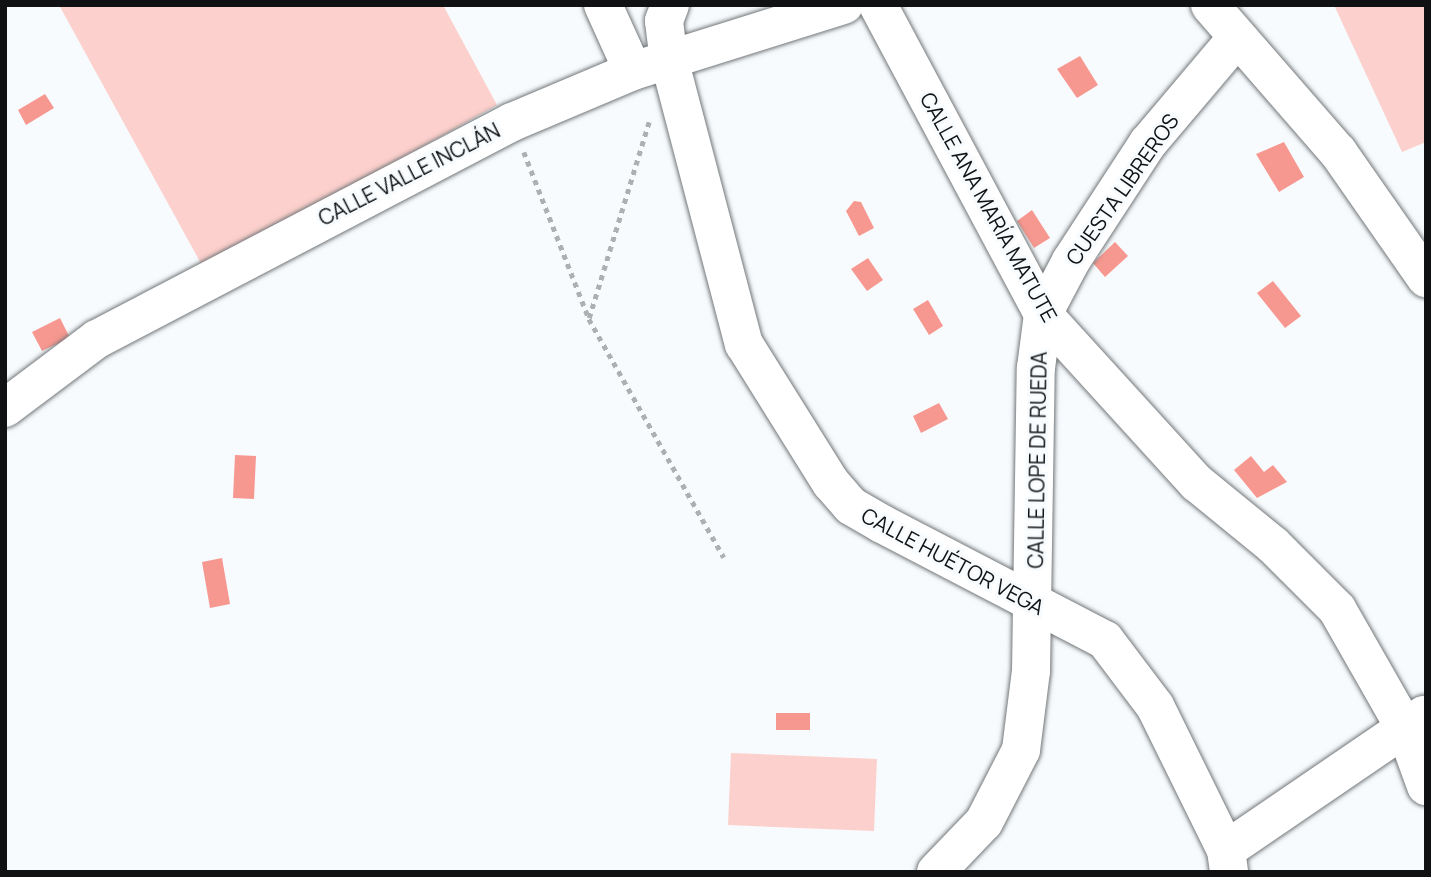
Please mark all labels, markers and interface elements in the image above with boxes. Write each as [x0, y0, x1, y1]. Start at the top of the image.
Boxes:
street label: CALLE ANA MARÍA MATUTE [915, 88, 1063, 326]
street label: CUESTA LIBREROS [1060, 109, 1184, 269]
street label: CALLE VALLE INCLÁN [314, 117, 504, 231]
street label: CALLE LOPE DE RUEDA [1023, 351, 1051, 569]
street label: CALLE HUÉTOR VEGA [857, 502, 1049, 620]

